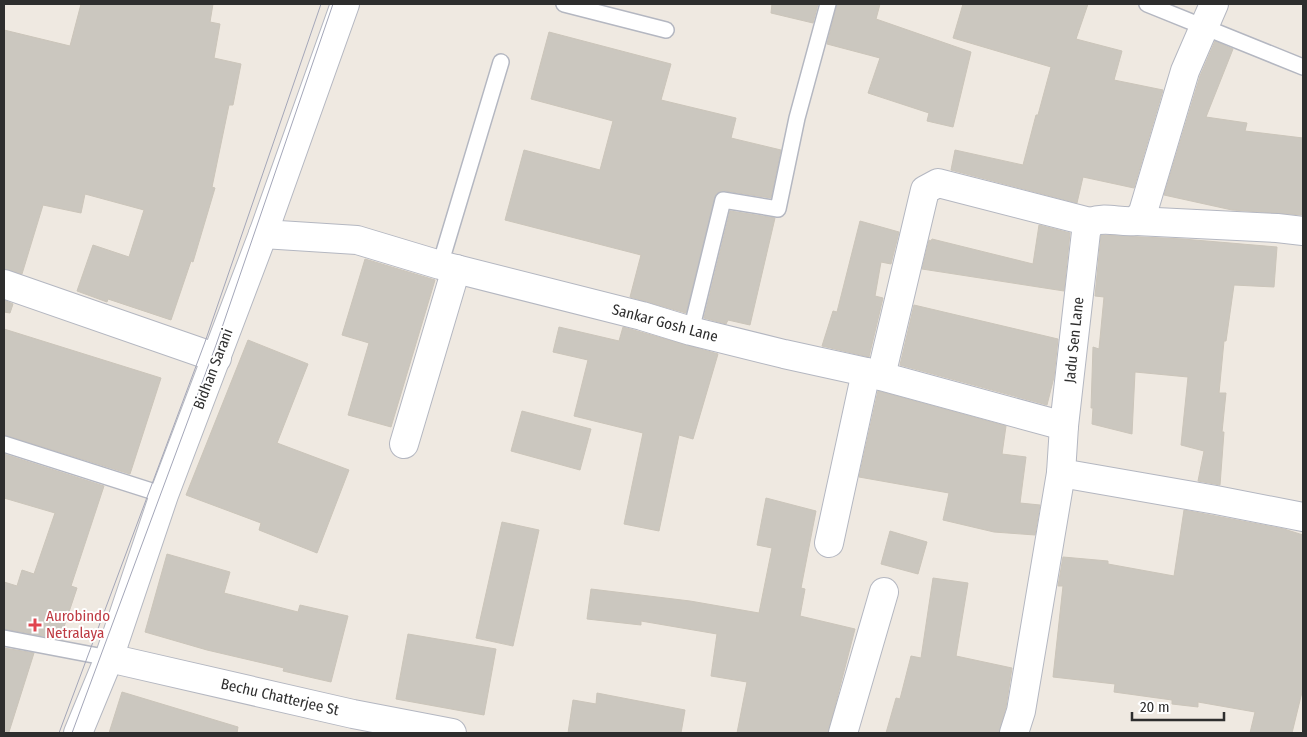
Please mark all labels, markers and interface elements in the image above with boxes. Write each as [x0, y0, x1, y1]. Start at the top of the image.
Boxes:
street label: Jadu Sen Lane [1061, 296, 1087, 384]
street label: Sankar Gosh Lane [610, 300, 720, 346]
street label: Bidhan Sarani [189, 326, 237, 412]
place label: Aurobindo Netralaya [46, 607, 110, 642]
marker: Aurobindo Netralaya [28, 618, 42, 632]
street label: Bechu Chatterjee St [219, 675, 341, 719]
scale bar [1132, 690, 1224, 722]
text: 20 m [1140, 698, 1170, 716]

